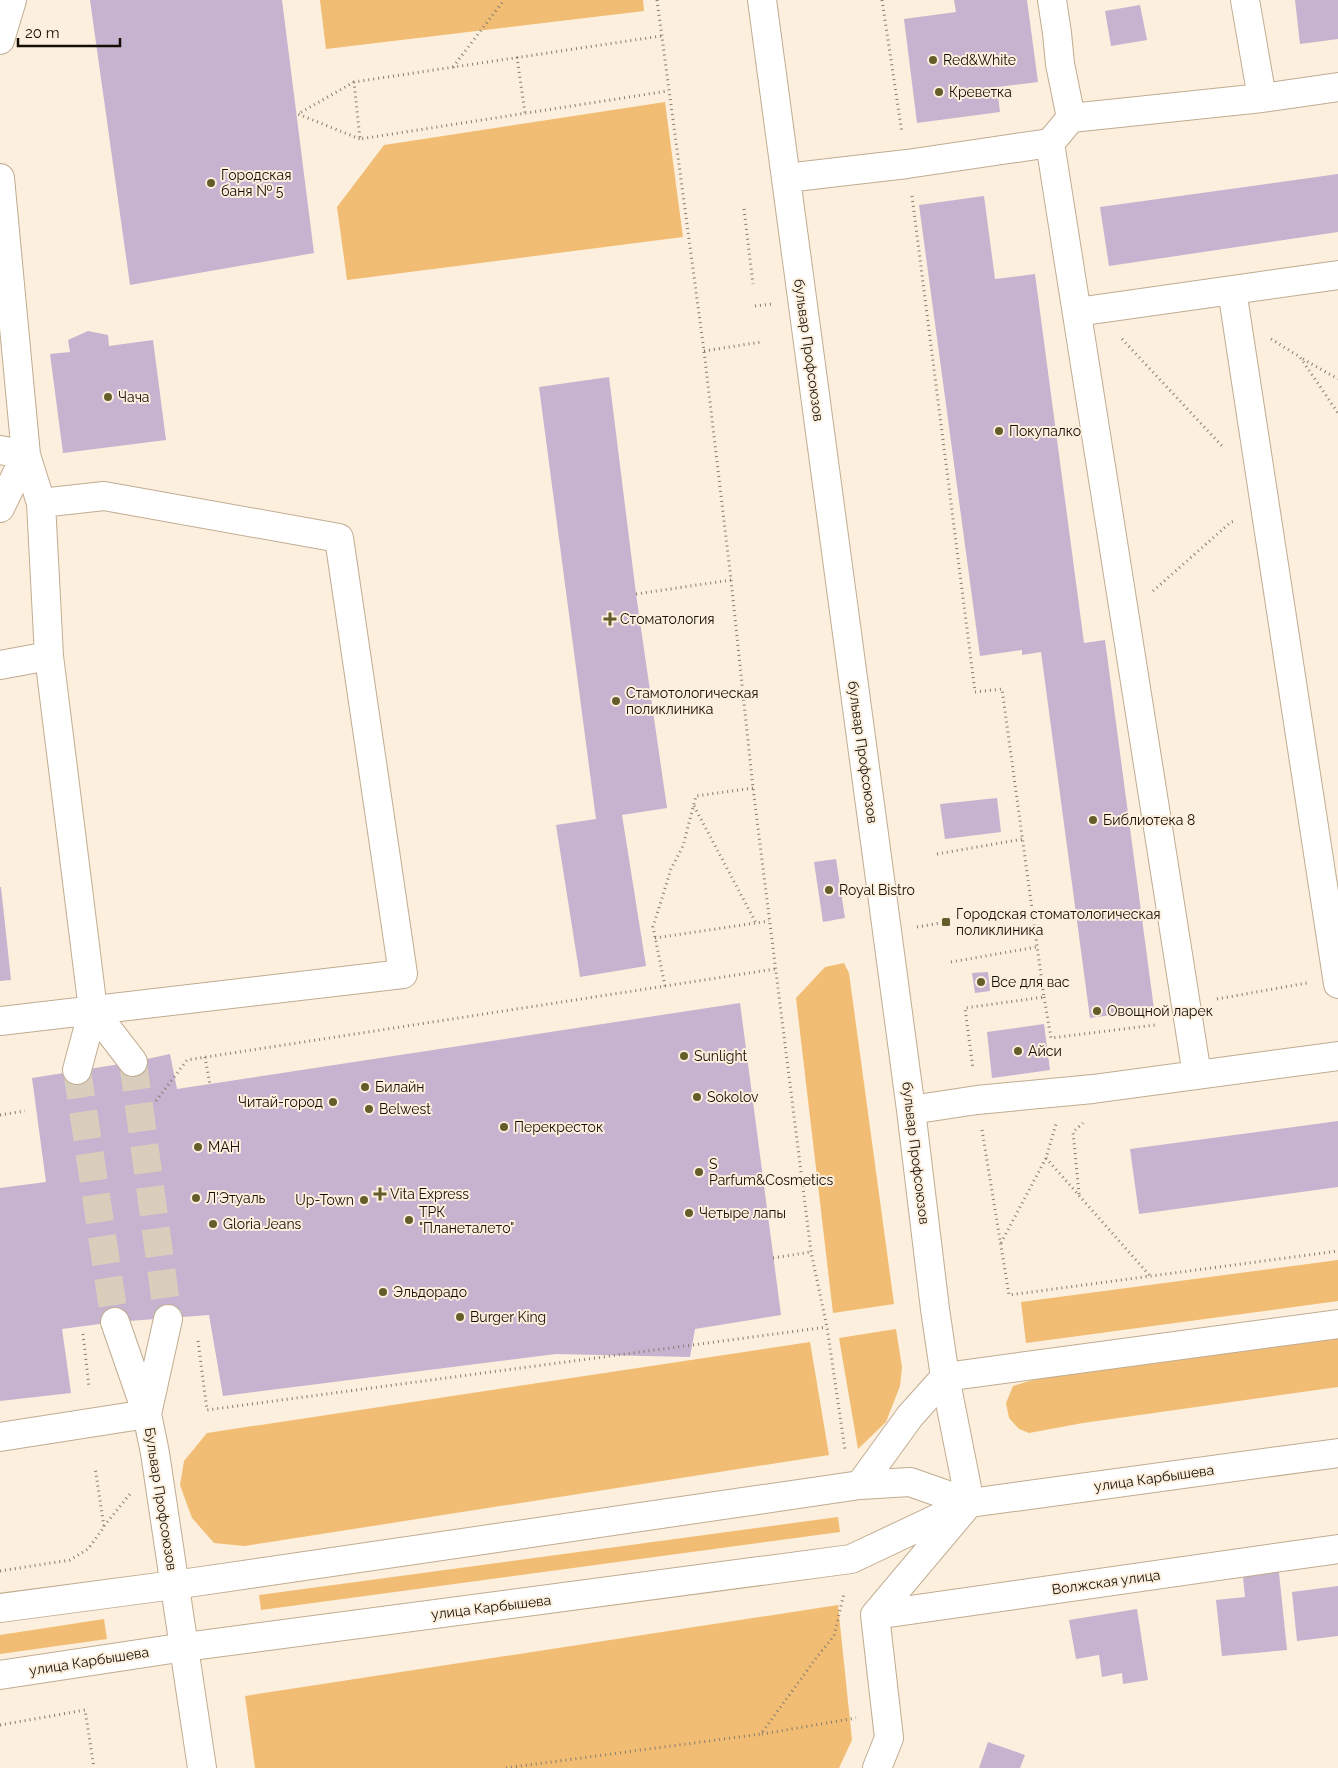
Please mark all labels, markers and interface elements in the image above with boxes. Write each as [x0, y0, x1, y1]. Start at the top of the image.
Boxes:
scale bar [18, 15, 120, 47]
text: 20 m [25, 24, 60, 42]
place label: Red&White [943, 52, 1016, 68]
marker: Red&White [927, 54, 939, 66]
place label: Креветка [949, 84, 1012, 100]
marker: Креветка [933, 86, 945, 98]
place label: Городская баня № 5 [221, 167, 291, 199]
marker: Городская баня № 5 [205, 177, 217, 189]
street label: бульвар Профсоюзов [791, 278, 827, 422]
place label: Чача [118, 389, 150, 405]
marker: Чача [102, 391, 114, 403]
place label: Покупалко [1009, 423, 1081, 439]
marker: Покупалко [993, 425, 1005, 437]
place label: Стоматология [620, 611, 714, 627]
marker: Стоматология [604, 613, 616, 625]
street label: бульвар Профсоюзов [845, 680, 881, 824]
place label: Стамотологическая поликлиника [626, 685, 759, 717]
marker: Стамотологическая поликлиника [610, 695, 622, 707]
place label: Библиотека 8 [1103, 812, 1195, 828]
marker: Библиотека 8 [1087, 814, 1099, 826]
place label: Royal Bistro [839, 882, 915, 898]
marker: Royal Bistro [823, 884, 835, 896]
place label: Городская стоматологическая поликлиника [956, 906, 1161, 938]
marker: Городская стоматологическая поликлиника [940, 916, 952, 928]
place label: Все для вас [991, 974, 1070, 990]
marker: Все для вас [975, 976, 987, 988]
place label: Овощной ларек [1107, 1003, 1213, 1019]
marker: Овощной ларек [1091, 1005, 1103, 1017]
place label: Айси [1028, 1043, 1062, 1059]
marker: Айси [1012, 1045, 1024, 1057]
place label: Sunlight [694, 1048, 748, 1064]
marker: Sunlight [678, 1050, 690, 1062]
place label: Билайн [375, 1079, 425, 1095]
marker: Билайн [359, 1081, 371, 1093]
street label: бульвар Профсоюзов [899, 1081, 933, 1225]
place label: Sokolov [707, 1089, 759, 1105]
marker: Sokolov [691, 1091, 703, 1103]
place label: Читай-город [238, 1094, 323, 1110]
marker: Читай-город [327, 1096, 339, 1108]
place label: Belwest [379, 1101, 431, 1117]
marker: Belwest [363, 1103, 375, 1115]
place label: Перекресток [514, 1119, 603, 1135]
marker: Перекресток [498, 1121, 510, 1133]
place label: МАН [208, 1139, 240, 1155]
marker: МАН [192, 1141, 204, 1153]
place label: S Parfum&Cosmetics [709, 1156, 833, 1188]
marker: S Parfum&Cosmetics [693, 1166, 705, 1178]
place label: Vita Express [390, 1186, 469, 1202]
marker: Vita Express [374, 1188, 386, 1200]
place label: Л'Этуаль [206, 1190, 266, 1206]
marker: Л'Этуаль [190, 1192, 202, 1204]
place label: Up-Town [295, 1192, 354, 1208]
marker: Up-Town [358, 1194, 370, 1206]
place label: ТРК "Планеталето" [419, 1204, 514, 1236]
place label: Четыре лапы [699, 1205, 786, 1221]
marker: Четыре лапы [683, 1207, 695, 1219]
marker: ТРК "Планеталето" [403, 1214, 415, 1226]
place label: Gloria Jeans [223, 1216, 302, 1232]
marker: Gloria Jeans [207, 1218, 219, 1230]
place label: Эльдорадо [393, 1284, 467, 1300]
marker: Эльдорадо [377, 1286, 389, 1298]
place label: Burger King [470, 1309, 546, 1325]
marker: Burger King [454, 1311, 466, 1323]
street label: Бульвар Профсоюзов [142, 1426, 180, 1572]
street label: улица Карбышева [1093, 1462, 1215, 1494]
street label: Волжская улица [1051, 1566, 1161, 1598]
street label: улица Карбышева [430, 1592, 552, 1622]
street label: улица Карбышева [28, 1644, 150, 1678]

